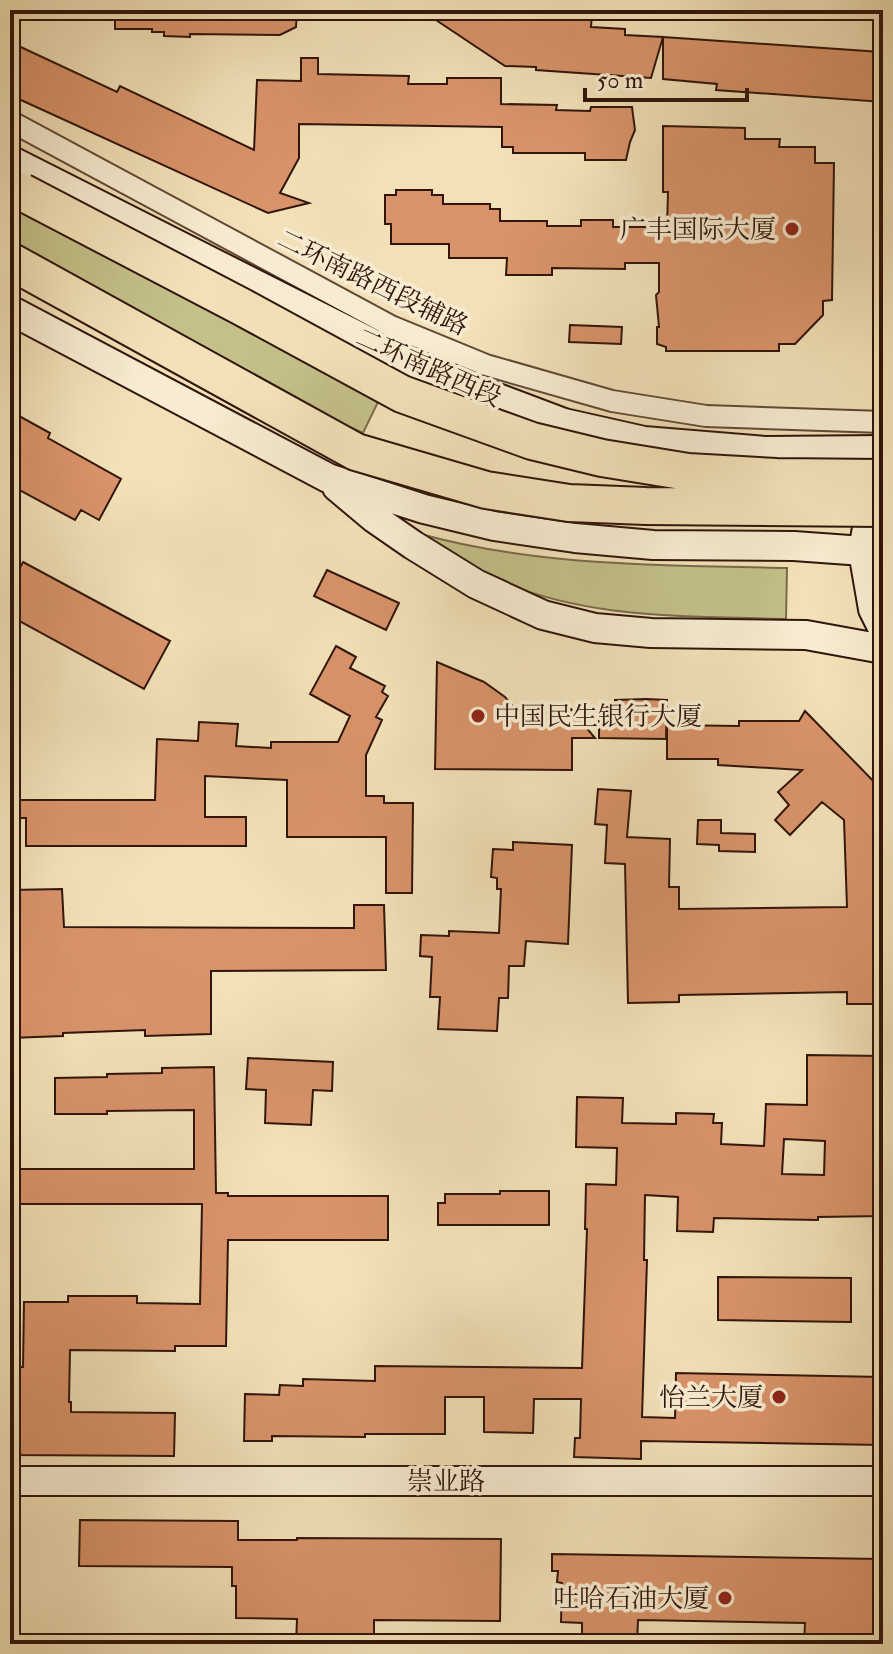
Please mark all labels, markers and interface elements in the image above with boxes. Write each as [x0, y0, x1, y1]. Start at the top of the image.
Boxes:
scale bar [585, 52, 747, 102]
text: 50 m [597, 65, 644, 96]
place label: 广丰国际大厦 [620, 214, 776, 246]
marker: 广丰国际大厦 [783, 220, 801, 238]
street label: 二环南路西段辅路 [272, 223, 473, 343]
street label: 二环南路西段 [351, 322, 506, 414]
place label: 中国民生银行大厦 [494, 701, 702, 733]
marker: 中国民生银行大厦 [469, 707, 487, 725]
place label: 怡兰大厦 [659, 1382, 763, 1414]
marker: 怡兰大厦 [770, 1388, 788, 1406]
street label: 崇业路 [407, 1466, 485, 1498]
place label: 吐哈石油大厦 [553, 1583, 709, 1615]
marker: 吐哈石油大厦 [716, 1589, 734, 1607]

